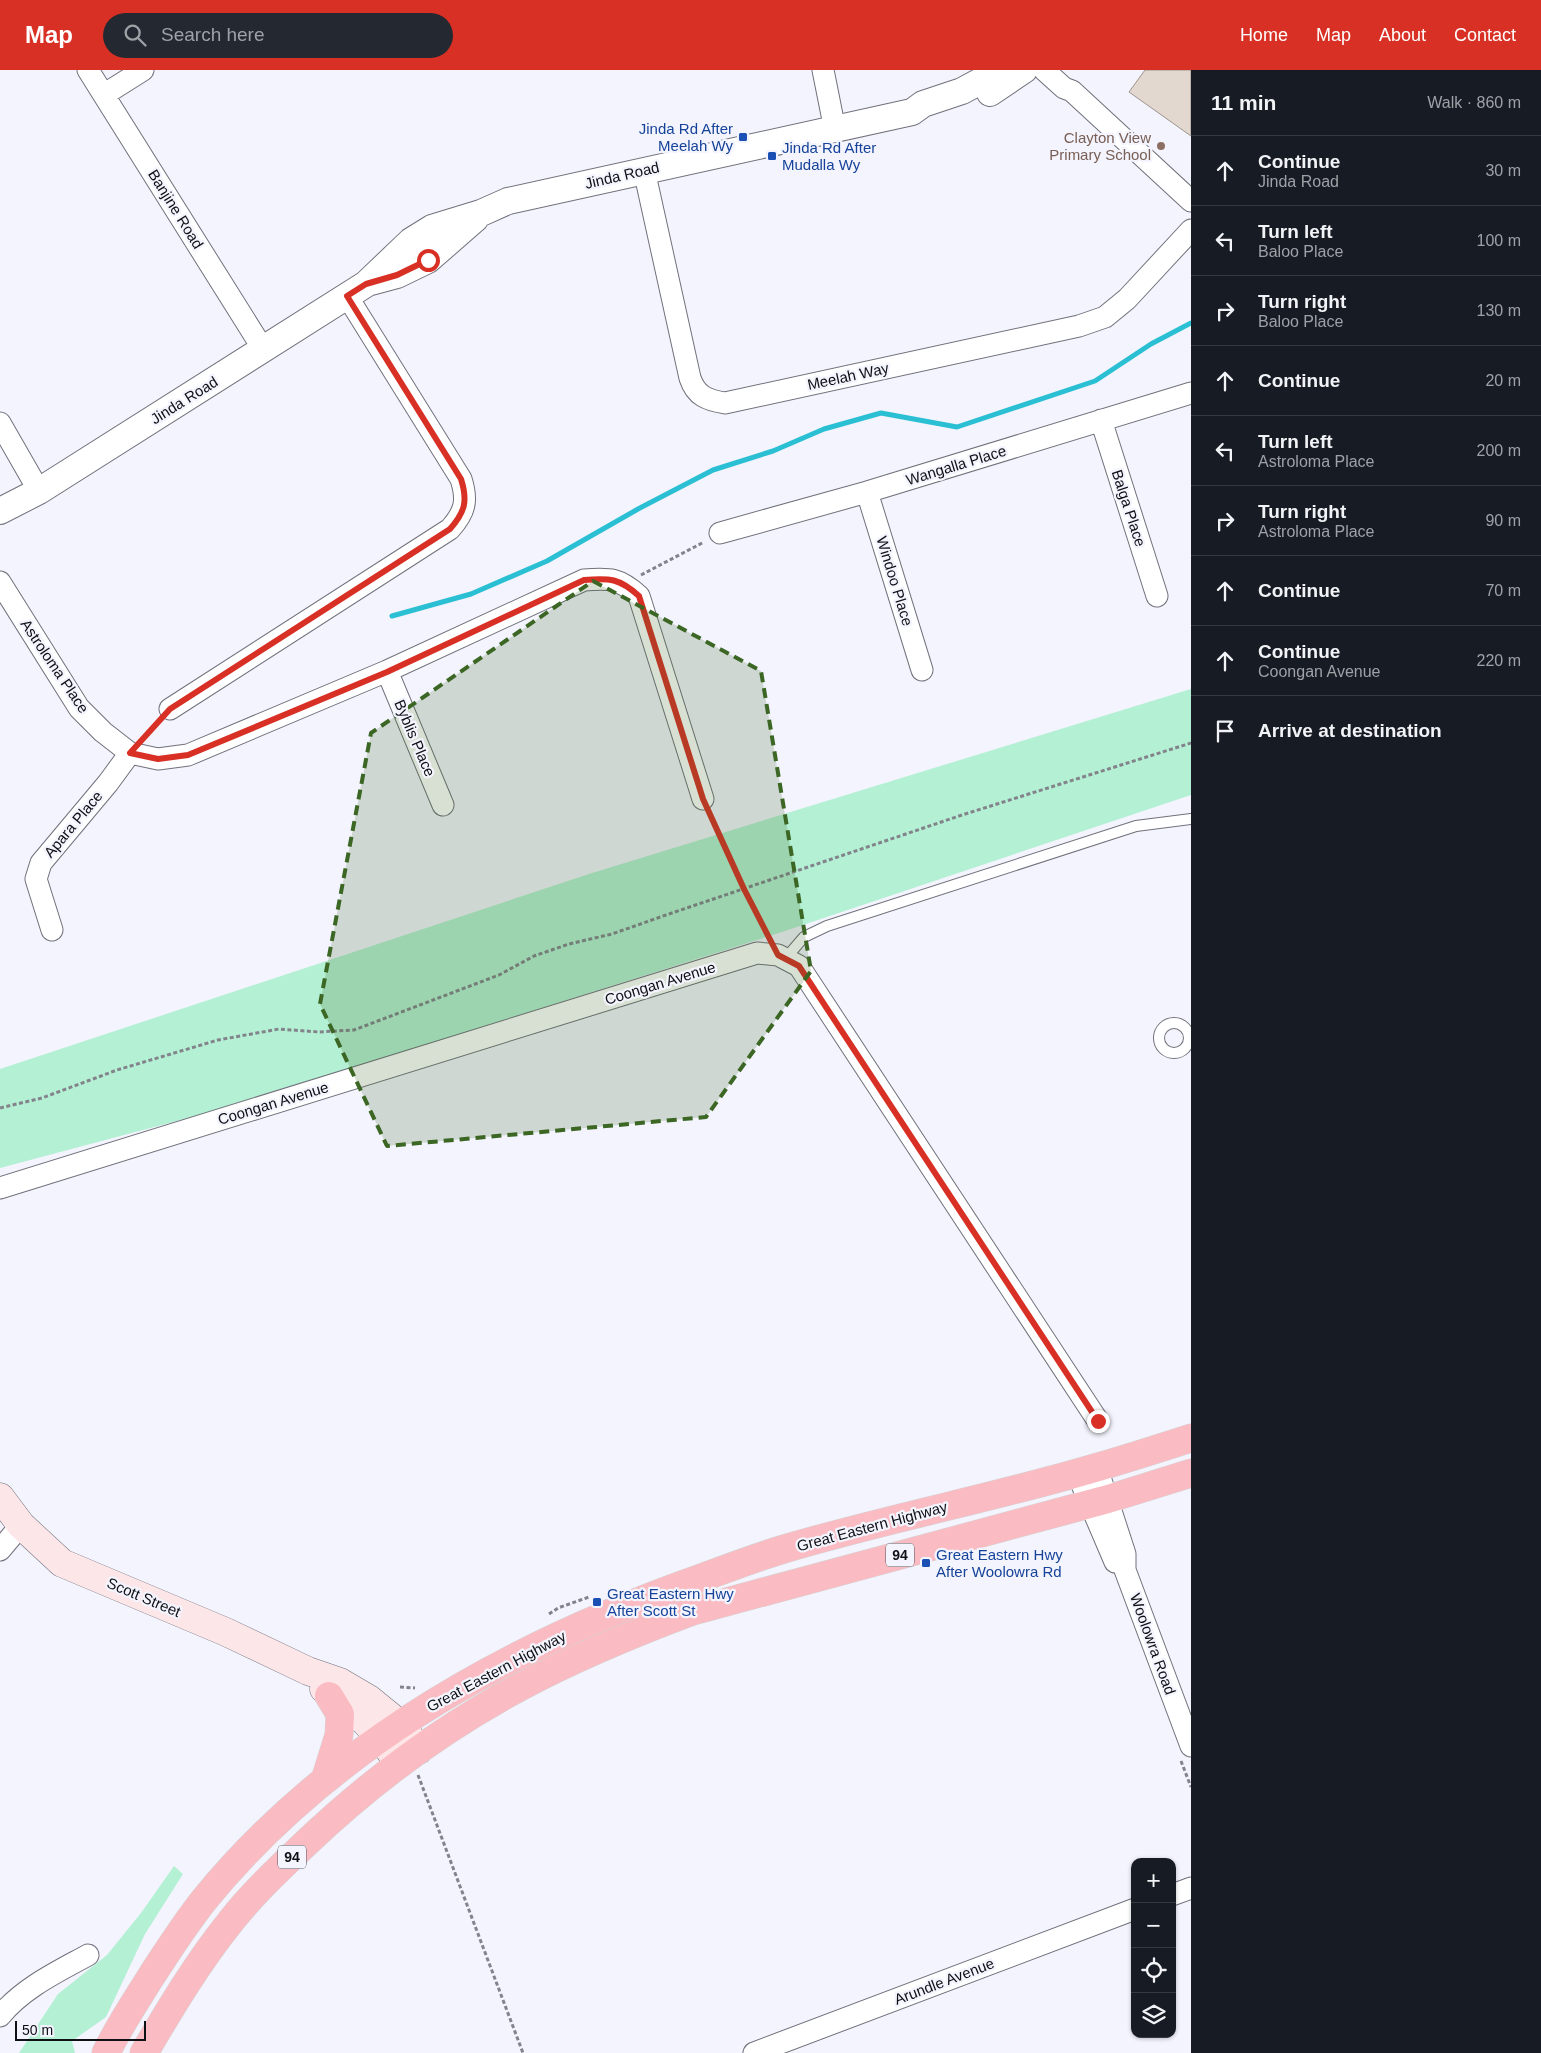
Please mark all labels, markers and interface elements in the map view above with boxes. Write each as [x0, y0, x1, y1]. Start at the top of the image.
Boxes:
search box [103, 13, 453, 58]
text: Map [25, 21, 73, 48]
icon: search [121, 21, 149, 49]
text: Search here [161, 24, 265, 45]
text: Home [1240, 25, 1288, 45]
text: Map [1316, 25, 1351, 45]
text: About [1379, 25, 1426, 45]
text: Contact [1454, 25, 1516, 45]
text: 11 min [1211, 91, 1276, 114]
text: Walk · 860 m [1427, 94, 1521, 111]
place label: Jinda Rd After Meelah Wy [639, 120, 733, 154]
place label: Clayton View Primary School [1049, 129, 1151, 163]
marker: Jinda Rd After Meelah Wy [737, 131, 749, 143]
place label: Jinda Rd After Mudalla Wy [782, 139, 876, 173]
marker: Clayton View Primary School [1155, 140, 1167, 152]
marker: Jinda Rd After Mudalla Wy [766, 150, 778, 162]
text: Continue [1258, 151, 1340, 172]
icon: ahead [1211, 157, 1239, 185]
street label: Jinda Road [583, 158, 661, 192]
text: 30 m [1485, 162, 1521, 179]
street label: Banjine Road [145, 166, 207, 252]
text: Jinda Road [1258, 173, 1339, 190]
text: Turn left [1258, 221, 1333, 242]
icon: left [1211, 227, 1239, 255]
text: 100 m [1477, 232, 1521, 249]
text: Baloo Place [1258, 243, 1343, 260]
route start [417, 249, 440, 272]
text: Turn right [1258, 291, 1346, 312]
icon: right [1211, 297, 1239, 325]
text: 130 m [1477, 302, 1521, 319]
text: Baloo Place [1258, 313, 1343, 330]
street label: Meelah Way [806, 359, 891, 393]
icon: ahead [1211, 367, 1239, 395]
text: Continue [1258, 370, 1340, 391]
text: 20 m [1485, 372, 1521, 389]
street label: Jinda Road [147, 373, 221, 427]
text: Turn left [1258, 431, 1333, 452]
icon: left [1211, 437, 1239, 465]
street label: Wangalla Place [904, 442, 1008, 488]
text: 200 m [1477, 442, 1521, 459]
text: Astroloma Place [1258, 453, 1375, 470]
street label: Balga Place [1109, 467, 1149, 549]
text: Turn right [1258, 501, 1346, 522]
icon: right [1211, 507, 1239, 535]
text: 90 m [1485, 512, 1521, 529]
text: Astroloma Place [1258, 523, 1375, 540]
street label: Windoo Place [873, 534, 917, 628]
icon: ahead [1211, 577, 1239, 605]
text: Continue [1258, 580, 1340, 601]
text: 70 m [1485, 582, 1521, 599]
street label: Astroloma Place [17, 616, 93, 716]
text: Continue [1258, 641, 1340, 662]
icon: ahead [1211, 647, 1239, 675]
text: 220 m [1477, 652, 1521, 669]
text: Coongan Avenue [1258, 663, 1380, 680]
street label: Byblis Place [391, 697, 439, 779]
icon: arrive [1211, 717, 1239, 745]
text: Arrive at destination [1258, 720, 1442, 741]
street label: Apara Place [40, 787, 106, 861]
street label: Coongan Avenue [603, 958, 717, 1008]
street label: Coongan Avenue [216, 1078, 330, 1128]
route end [1087, 1410, 1110, 1433]
street label: Great Eastern Highway [795, 1498, 950, 1554]
road number: 94 [886, 1544, 914, 1566]
place label: Great Eastern Hwy After Woolowra Rd [936, 1546, 1063, 1580]
marker: Great Eastern Hwy After Woolowra Rd [920, 1557, 932, 1569]
street label: Scott Street [105, 1574, 184, 1620]
place label: Great Eastern Hwy After Scott St [607, 1585, 734, 1619]
street label: Woolowra Road [1127, 1591, 1179, 1697]
marker: Great Eastern Hwy After Scott St [591, 1596, 603, 1608]
street label: Great Eastern Highway [424, 1627, 569, 1715]
road number: 94 [278, 1845, 306, 1868]
map controls [1131, 1858, 1176, 2038]
button: + [1131, 1858, 1176, 1903]
button: − [1131, 1903, 1176, 1948]
button: locate [1131, 1948, 1176, 1993]
street label: Arundle Avenue [892, 1954, 996, 2008]
button: layers [1131, 1993, 1176, 2038]
scale bar [15, 2018, 146, 2041]
text: 50 m [22, 2022, 53, 2038]

